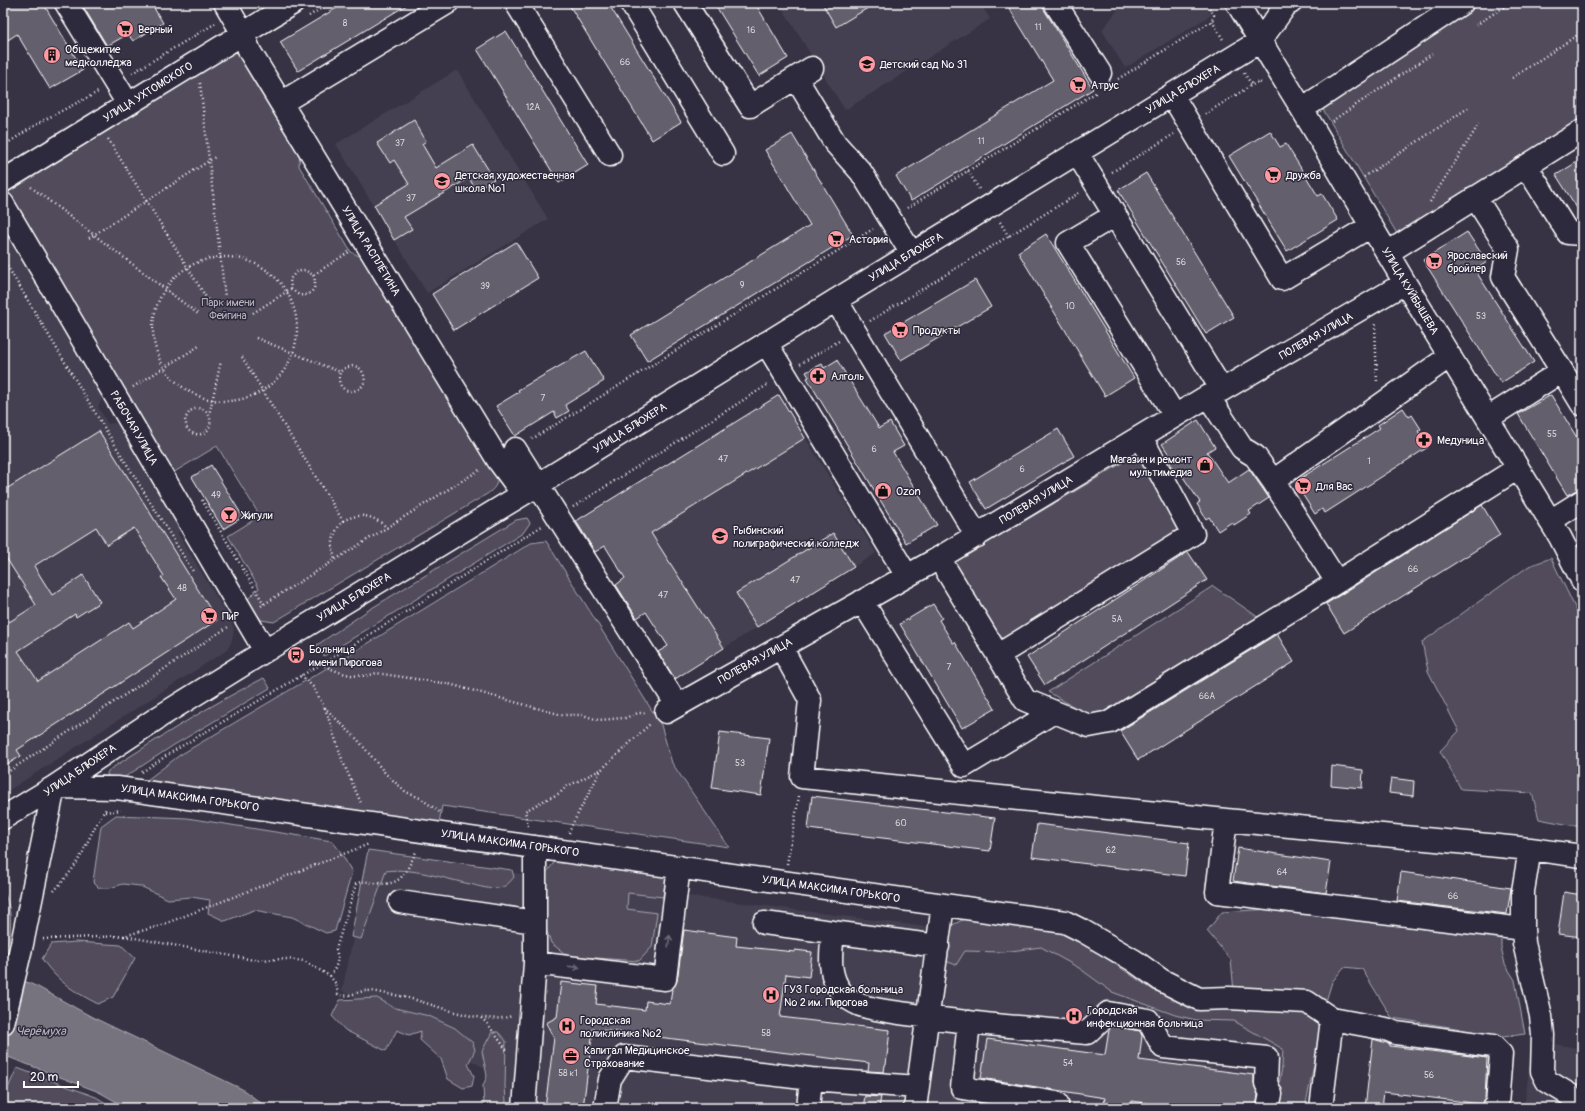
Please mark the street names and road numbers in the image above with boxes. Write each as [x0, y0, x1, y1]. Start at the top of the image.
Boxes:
street label: УЛИЦА УХТОМСКОГО [101, 59, 195, 125]
street label: УЛИЦА БЛЮХЕРА [1144, 62, 1222, 116]
street label: УЛИЦА РАСПЛЁТИНА [339, 204, 403, 298]
street label: УЛИЦА БЛЮХЕРА [867, 230, 945, 284]
street label: УЛИЦА КУЙБЫШЕВА [1379, 245, 1441, 337]
street label: ПОЛЕВАЯ УЛИЦА [1277, 310, 1355, 362]
street label: РАБОЧАЯ УЛИЦА [108, 389, 160, 467]
street label: УЛИЦА БЛЮХЕРА [591, 400, 669, 456]
street label: ПОЛЕВАЯ УЛИЦА [997, 473, 1075, 527]
street label: УЛИЦА БЛЮХЕРА [315, 570, 393, 624]
street label: ПОЛЕВАЯ УЛИЦА [716, 635, 794, 687]
street label: УЛИЦА БЛЮХЕРА [42, 741, 118, 799]
street label: УЛИЦА МАКСИМА ГОРЬКОГО [120, 782, 260, 814]
street label: УЛИЦА МАКСИМА ГОРЬКОГО [440, 827, 580, 859]
street label: УЛИЦА МАКСИМА ГОРЬКОГО [761, 873, 901, 905]

